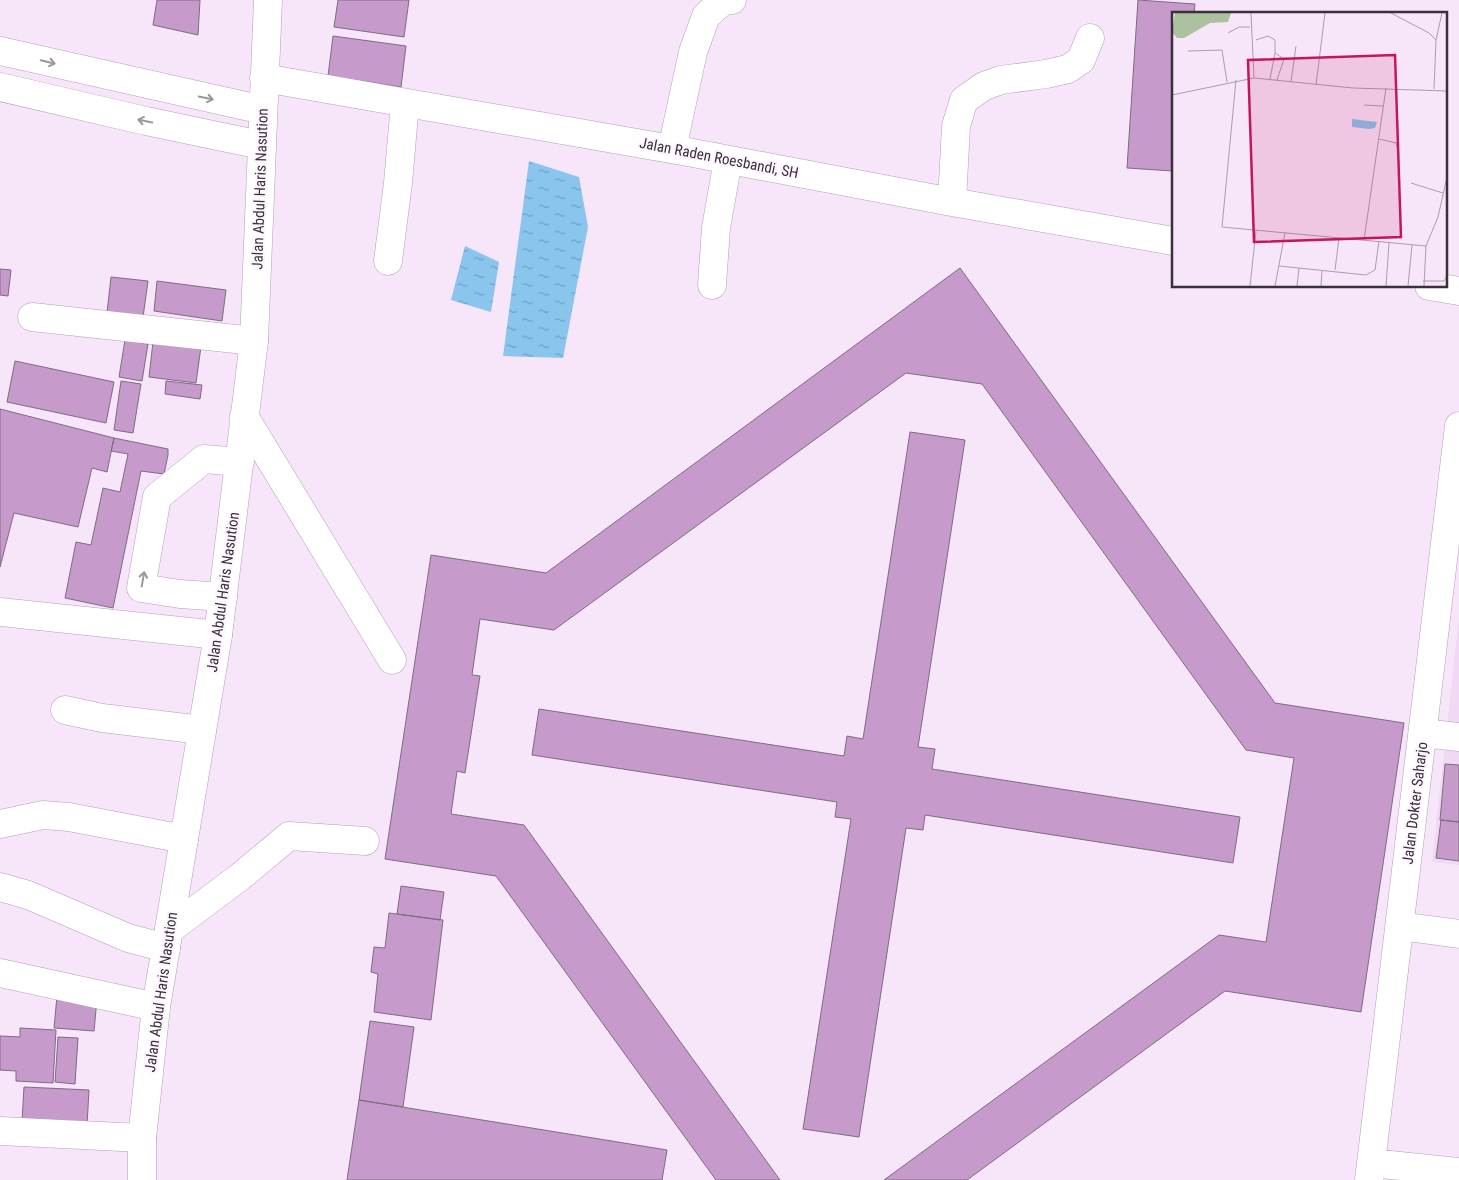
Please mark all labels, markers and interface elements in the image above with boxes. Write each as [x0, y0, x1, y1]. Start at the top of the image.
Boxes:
inset map [1172, 12, 1446, 288]
one-way arrow [39, 58, 55, 67]
one-way arrow [198, 94, 214, 103]
street label: Jalan Abdul Haris Nasution [248, 108, 272, 270]
one-way arrow [137, 116, 153, 125]
street label: Jalan Raden Roesbandi, SH [638, 134, 800, 182]
street label: Jalan Abdul Haris Nasution [203, 511, 243, 673]
one-way arrow [138, 571, 148, 587]
street label: Jalan Dokter Saharjo [1399, 741, 1431, 865]
street label: Jalan Abdul Haris Nasution [141, 911, 181, 1073]

